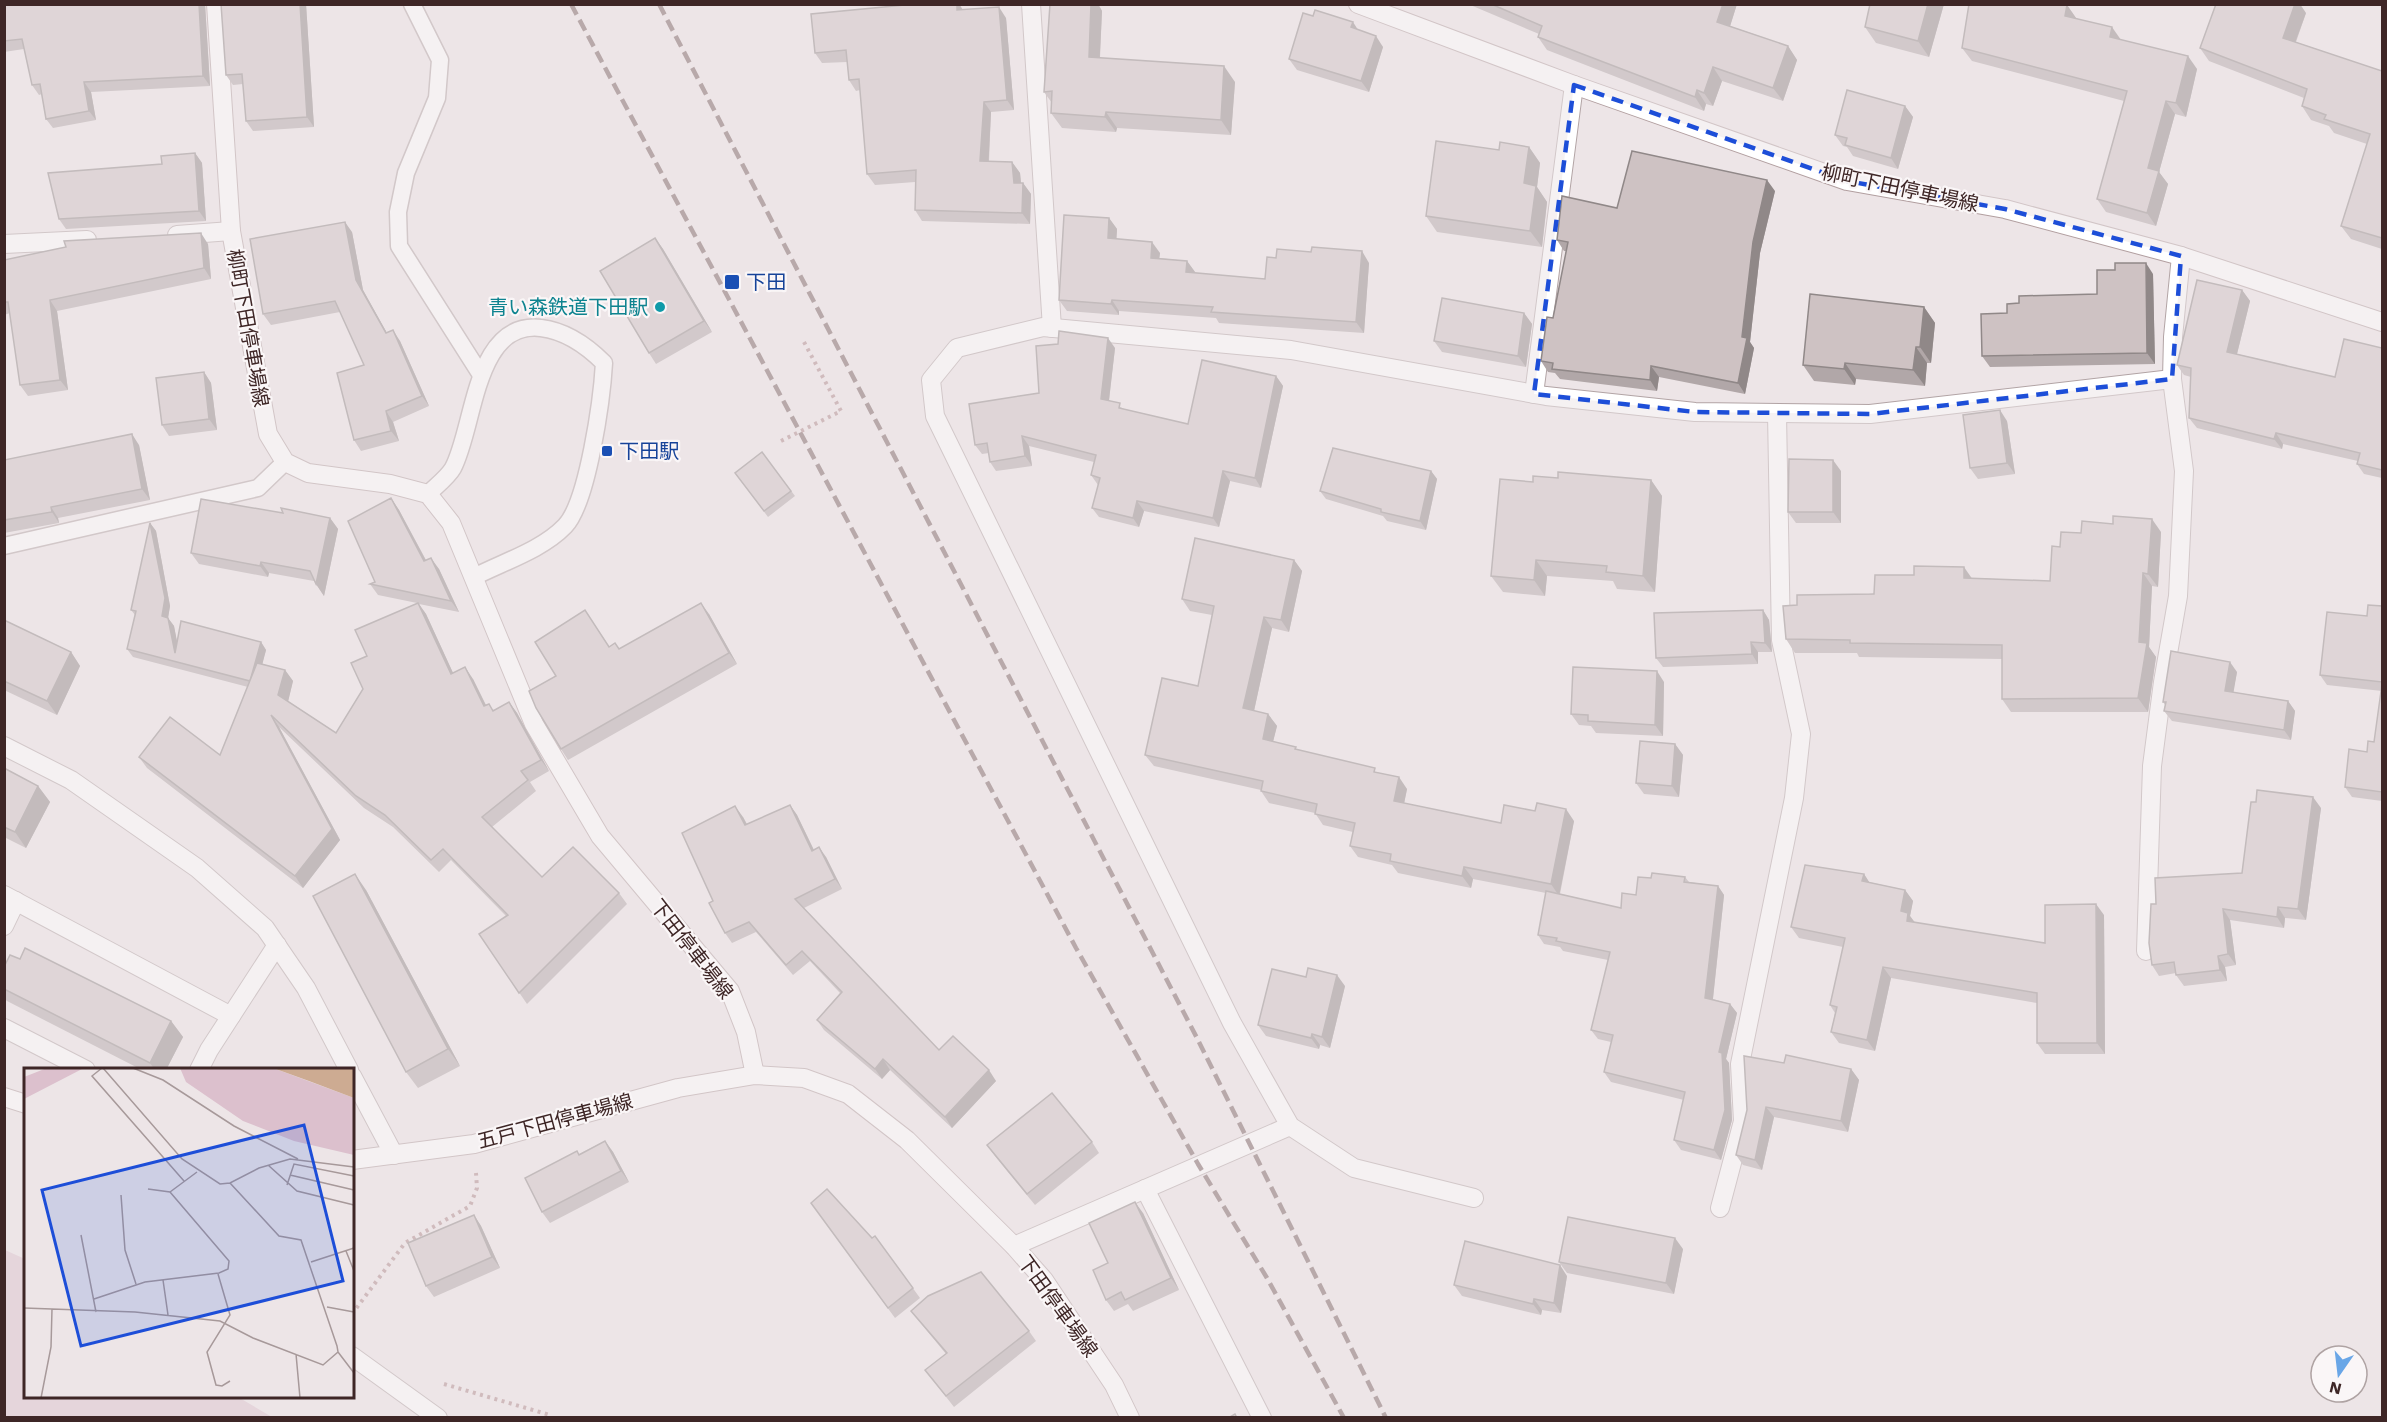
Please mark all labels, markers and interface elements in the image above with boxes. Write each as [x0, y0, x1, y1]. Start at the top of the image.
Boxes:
street label: 柳町下田停車場線 [1819, 160, 1981, 216]
street label: 柳町下田停車場線 [222, 247, 274, 409]
place label: 下田 [746, 270, 786, 294]
marker: 下田 [723, 273, 741, 291]
place label: 青い森鉄道下田駅 [488, 295, 648, 319]
marker: 青い森鉄道下田駅 [653, 300, 667, 314]
place label: 下田駅 [619, 439, 679, 463]
marker: 下田駅 [600, 444, 614, 458]
street label: 下田停車場線 [646, 894, 738, 1004]
inset map [24, 1068, 354, 1398]
street label: 五戸下田停車場線 [475, 1089, 635, 1153]
street label: 下田停車場線 [1013, 1250, 1103, 1362]
north arrow [2309, 1344, 2369, 1404]
text: N [2327, 1377, 2344, 1399]

